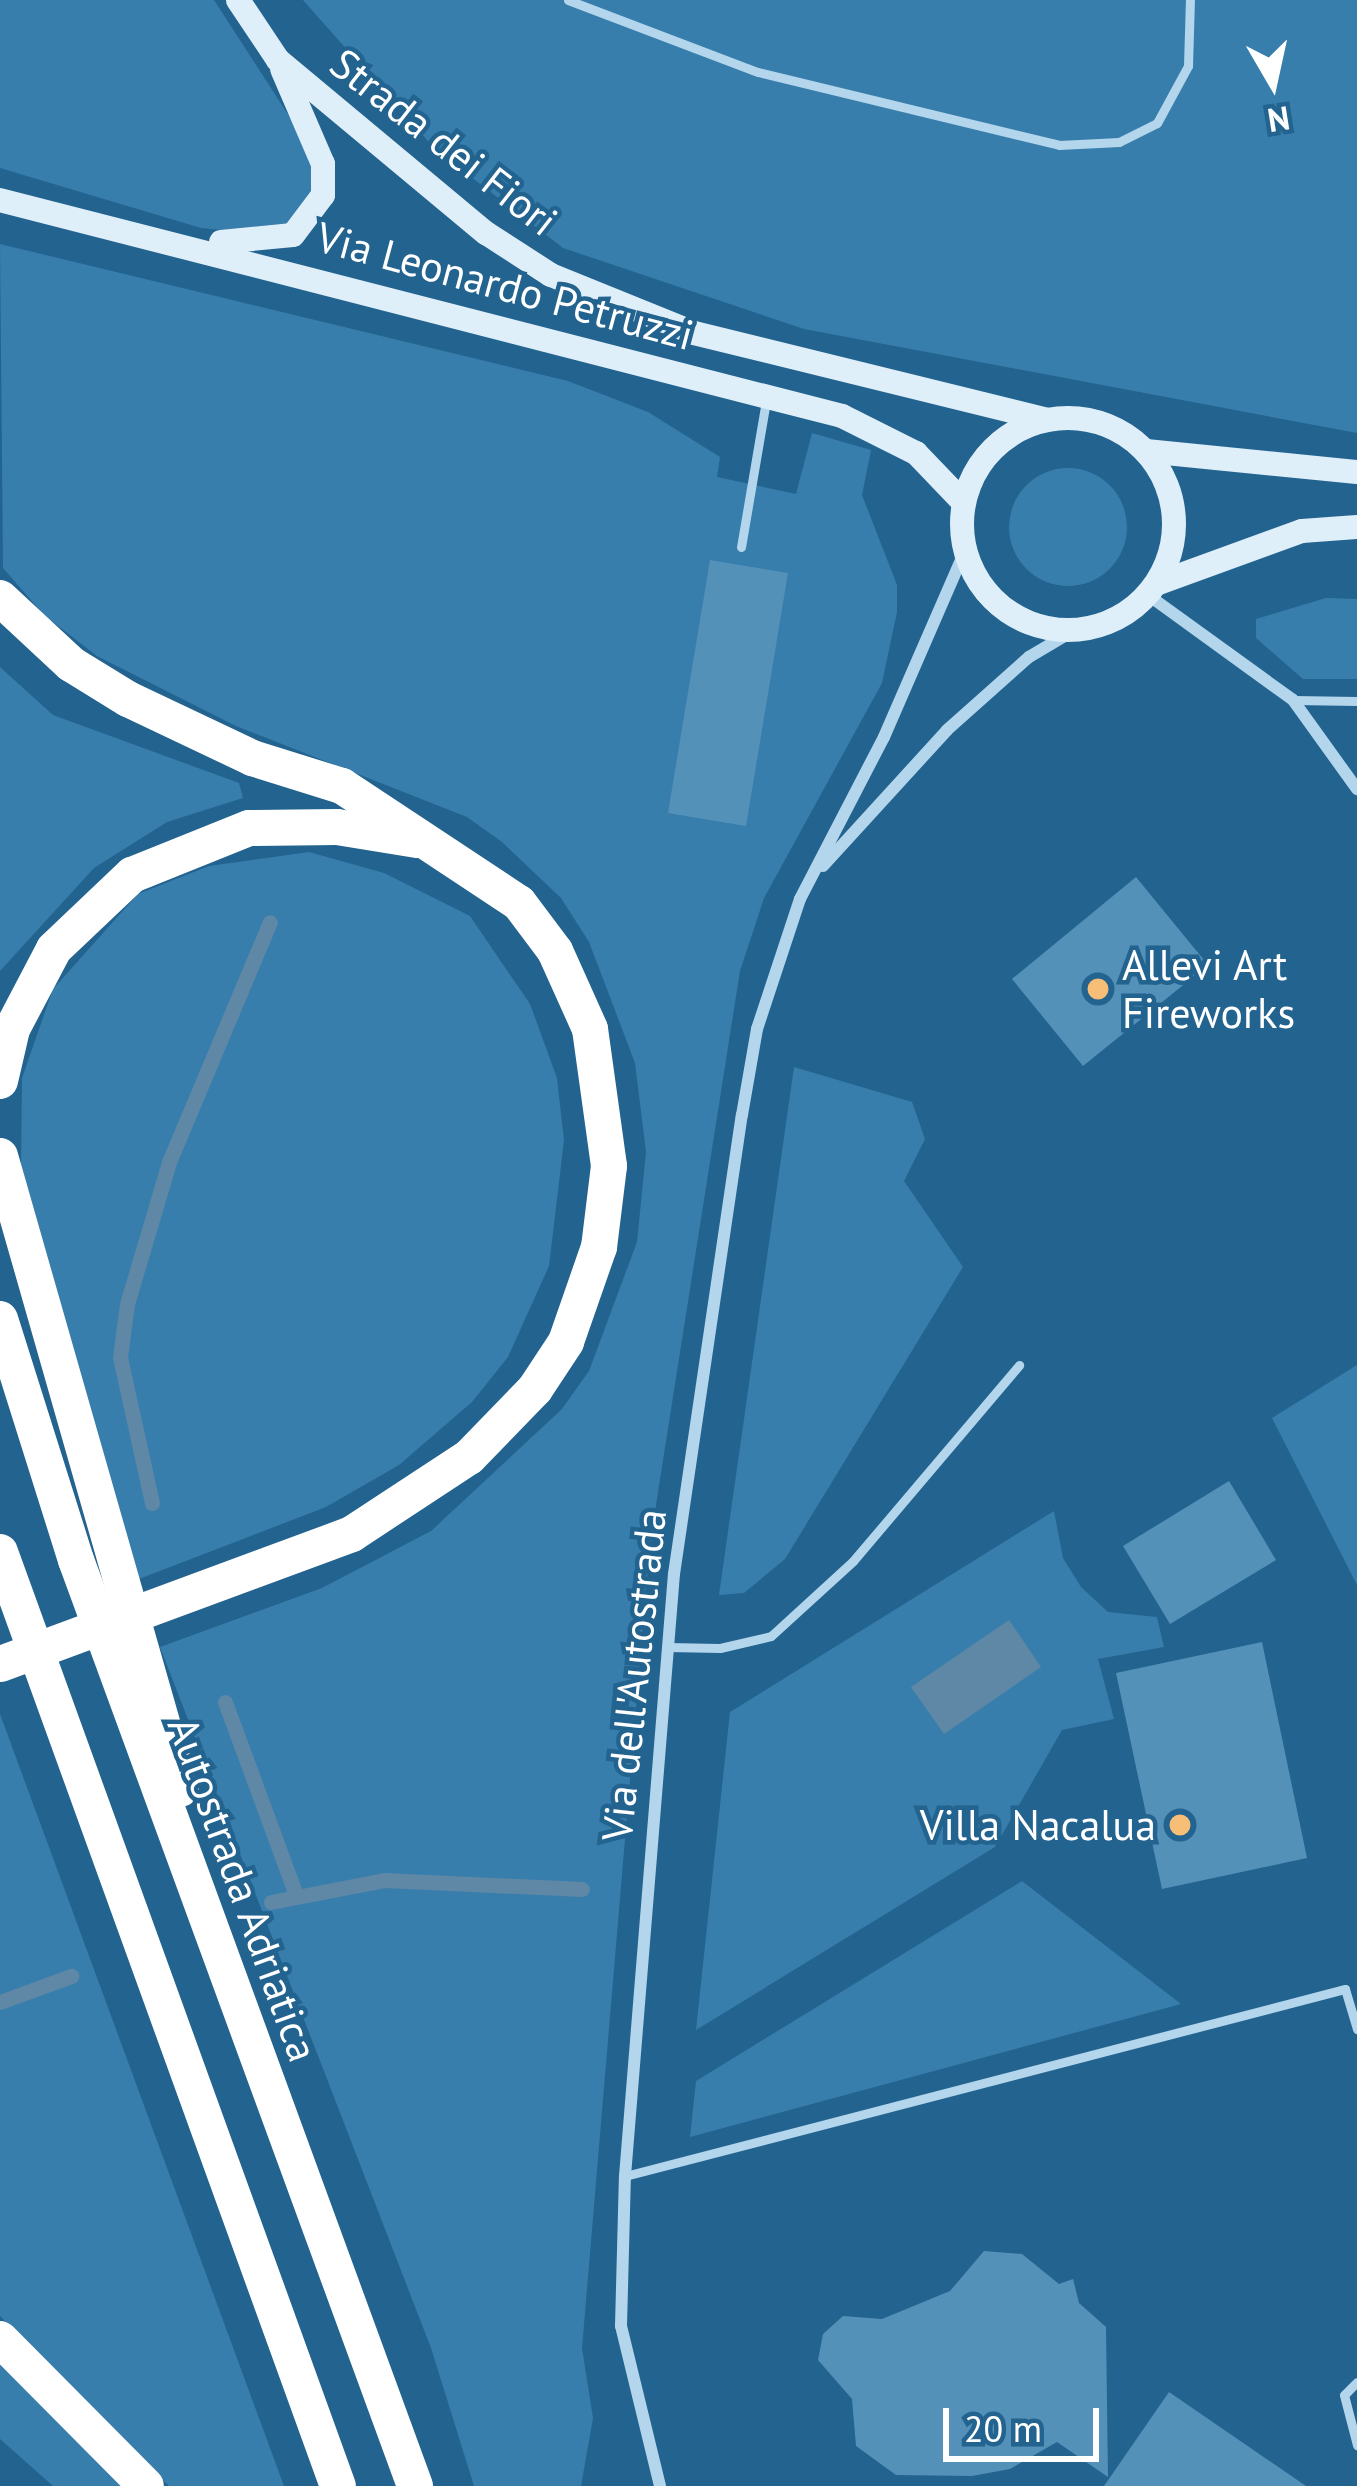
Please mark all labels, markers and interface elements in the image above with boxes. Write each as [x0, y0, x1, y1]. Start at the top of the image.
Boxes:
north arrow [1213, 24, 1333, 144]
street label: Strada dei Fiori [321, 38, 567, 246]
text: N [1265, 97, 1293, 143]
street label: Via Leonardo Petruzzi [311, 212, 699, 360]
place label: Allevi Art Fireworks [1122, 940, 1295, 1038]
marker: Allevi Art Fireworks [1085, 976, 1111, 1002]
street label: Via dell'Autostrada [592, 1506, 676, 1844]
street label: Autostrada Adriatica [157, 1709, 329, 2069]
place label: Villa Nacalua [920, 1800, 1156, 1850]
marker: Villa Nacalua [1167, 1812, 1193, 1838]
scale bar [949, 2384, 1105, 2458]
text: 20 m [964, 2405, 1042, 2452]

